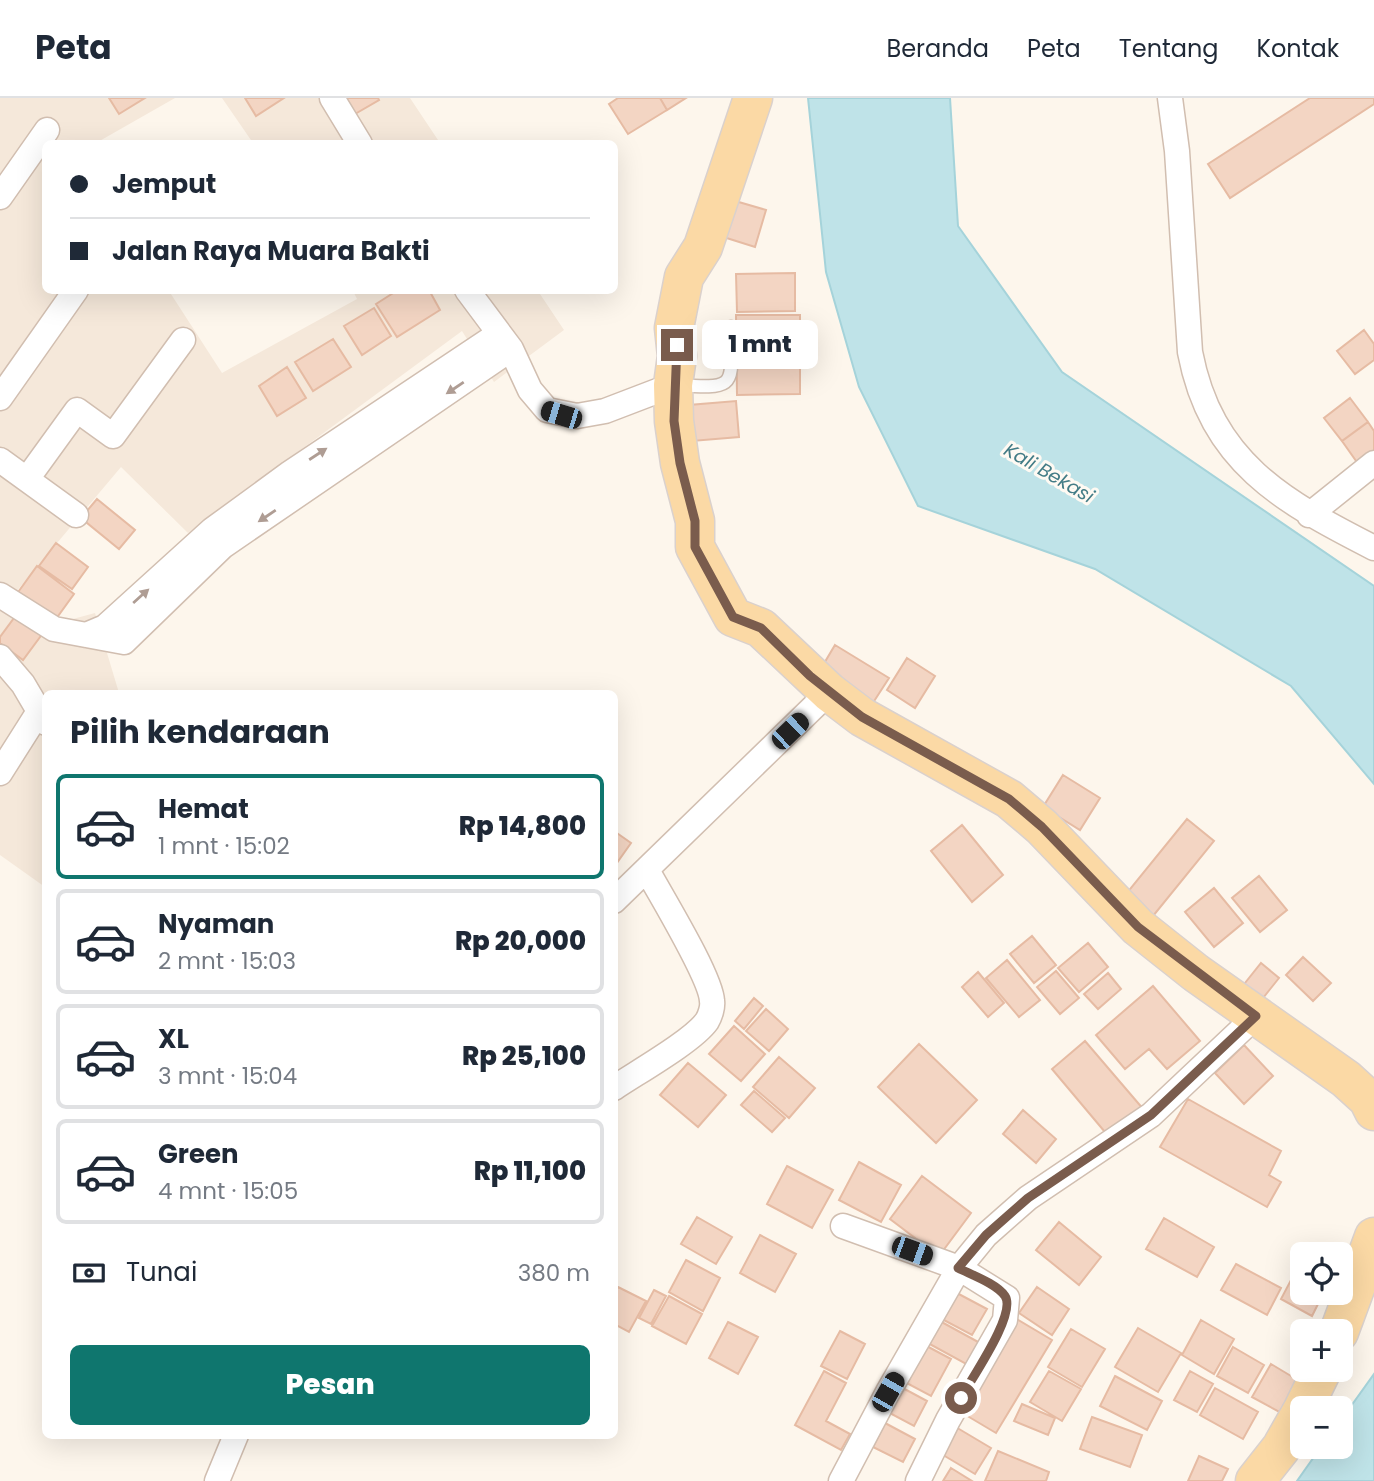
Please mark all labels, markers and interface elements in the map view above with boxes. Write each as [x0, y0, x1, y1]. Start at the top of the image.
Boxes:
text: Peta [35, 24, 112, 71]
text: Beranda [886, 32, 989, 65]
text: Peta [1027, 32, 1081, 65]
text: Tentang [1119, 32, 1219, 65]
text: Kontak [1257, 32, 1339, 65]
text: Jemput [112, 166, 216, 202]
text: Jalan Raya Muara Bakti [112, 233, 430, 269]
callout: 1 mnt [702, 320, 817, 370]
text: 1 mnt [728, 328, 792, 360]
route end [661, 329, 693, 361]
one-way arrow [446, 381, 464, 395]
car [538, 399, 585, 431]
water label: Kali Bekasi [999, 436, 1099, 510]
one-way arrow [309, 447, 327, 461]
one-way arrow [258, 509, 276, 523]
one-way arrow [132, 589, 149, 605]
text: Pilih kendaraan [70, 709, 330, 754]
car [768, 709, 813, 753]
text: Hemat [158, 791, 249, 827]
icon: car [74, 795, 137, 858]
text: Rp 14,800 [459, 808, 586, 844]
text: 1 mnt · 15:02 [158, 830, 290, 862]
text: Nyaman [158, 906, 274, 942]
icon: car [74, 910, 137, 973]
text: Rp 20,000 [455, 923, 586, 959]
text: 2 mnt · 15:03 [158, 945, 296, 977]
text: XL [158, 1021, 189, 1057]
icon: car [74, 1025, 137, 1088]
text: Rp 25,100 [462, 1038, 586, 1074]
text: 3 mnt · 15:04 [158, 1060, 297, 1092]
text: Green [158, 1136, 239, 1172]
icon: car [74, 1140, 137, 1203]
text: Rp 11,100 [474, 1153, 586, 1189]
text: 4 mnt · 15:05 [158, 1175, 298, 1207]
car [889, 1234, 936, 1268]
map controls [1290, 1242, 1353, 1459]
button: locate [1290, 1242, 1353, 1305]
icon: cash [70, 1254, 108, 1292]
text: Tunai [126, 1254, 197, 1290]
text: 380 m [518, 1257, 590, 1289]
button: + [1290, 1319, 1353, 1382]
button: Pesan [70, 1345, 590, 1425]
car [869, 1369, 908, 1415]
route start [945, 1382, 977, 1414]
button: − [1290, 1396, 1353, 1459]

